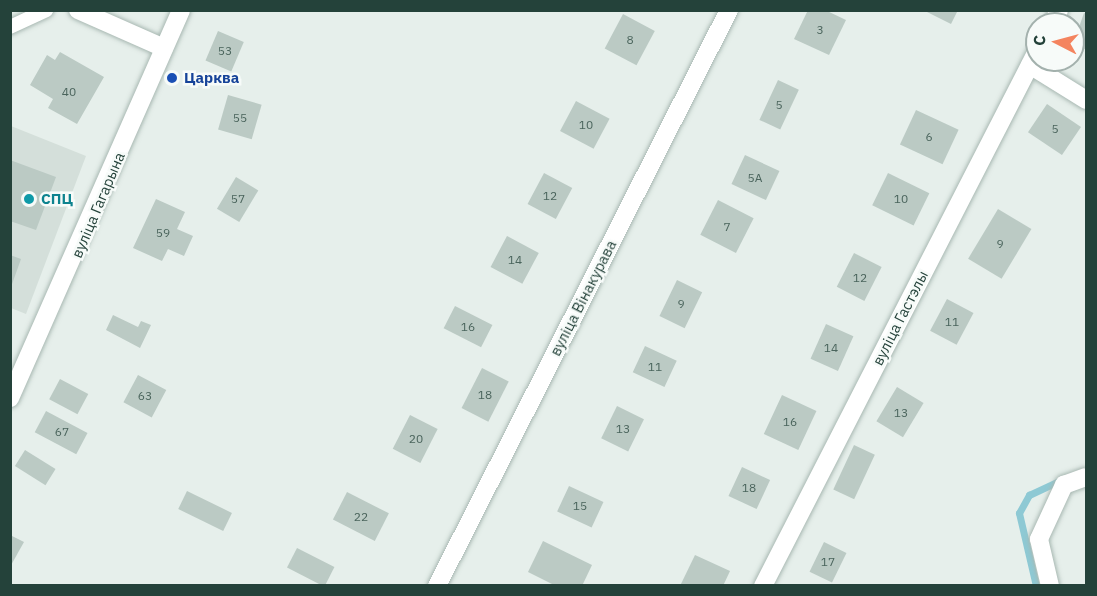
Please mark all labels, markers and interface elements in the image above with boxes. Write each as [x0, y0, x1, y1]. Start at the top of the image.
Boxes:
north arrow [1025, 12, 1085, 72]
house number: 3 [816, 23, 824, 37]
house number: 8 [626, 33, 634, 47]
text: С [1029, 34, 1050, 47]
house number: 53 [218, 44, 232, 58]
place label: Царква [184, 69, 239, 87]
marker: Царква [165, 71, 179, 85]
house number: 40 [62, 85, 76, 99]
house number: 5 [775, 98, 783, 112]
house number: 55 [233, 111, 247, 125]
house number: 10 [579, 118, 593, 132]
house number: 5 [1051, 122, 1059, 136]
house number: 6 [925, 130, 933, 144]
street label: вуліца Гагарына [68, 149, 128, 261]
house number: 5А [748, 171, 762, 185]
house number: 12 [543, 189, 557, 203]
place label: СПЦ [41, 190, 73, 208]
marker: СПЦ [22, 192, 36, 206]
house number: 57 [231, 192, 245, 206]
house number: 10 [894, 192, 908, 206]
house number: 7 [723, 220, 731, 234]
house number: 59 [156, 226, 170, 240]
street label: вуліца Вінакурава [546, 237, 620, 359]
house number: 9 [996, 237, 1004, 251]
house number: 14 [508, 253, 522, 267]
street label: вуліца Гастэлы [868, 268, 932, 368]
house number: 12 [853, 271, 867, 285]
house number: 9 [677, 297, 685, 311]
house number: 11 [945, 315, 959, 329]
house number: 16 [461, 320, 475, 334]
house number: 14 [824, 341, 838, 355]
house number: 11 [648, 360, 662, 374]
house number: 18 [478, 388, 492, 402]
house number: 63 [138, 389, 152, 403]
house number: 13 [894, 406, 908, 420]
house number: 16 [783, 415, 797, 429]
house number: 13 [616, 422, 630, 436]
house number: 67 [55, 425, 69, 439]
house number: 20 [409, 432, 423, 446]
house number: 18 [742, 481, 756, 495]
house number: 15 [573, 499, 587, 513]
house number: 22 [354, 510, 368, 524]
house number: 17 [821, 555, 835, 569]

